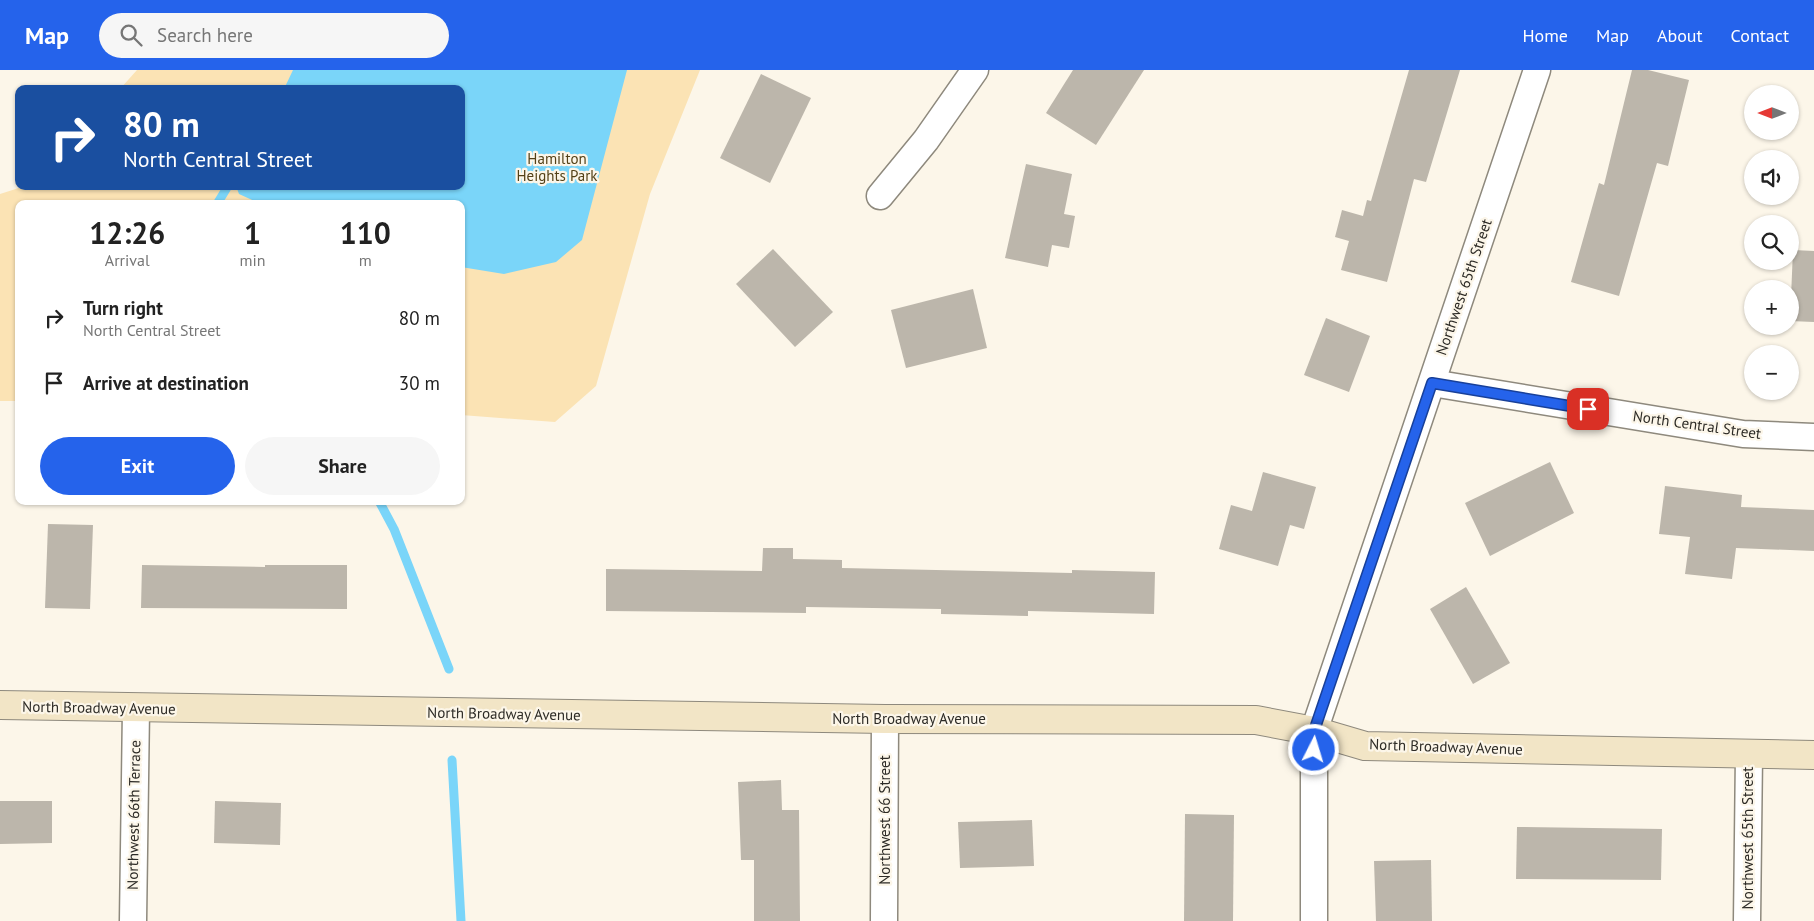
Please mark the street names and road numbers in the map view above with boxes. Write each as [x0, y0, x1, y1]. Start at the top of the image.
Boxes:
street label: Northwest 65th Street [1431, 216, 1496, 357]
street label: North Central Street [1632, 406, 1762, 443]
street label: North Broadway Avenue [22, 697, 176, 718]
street label: North Broadway Avenue [427, 703, 581, 724]
street label: North Broadway Avenue [832, 709, 986, 728]
street label: North Broadway Avenue [1369, 734, 1523, 759]
street label: Northwest 66th Terrace [123, 740, 144, 890]
street label: Northwest 66 Street [875, 755, 894, 885]
street label: Northwest 65th Street [1738, 767, 1757, 909]

